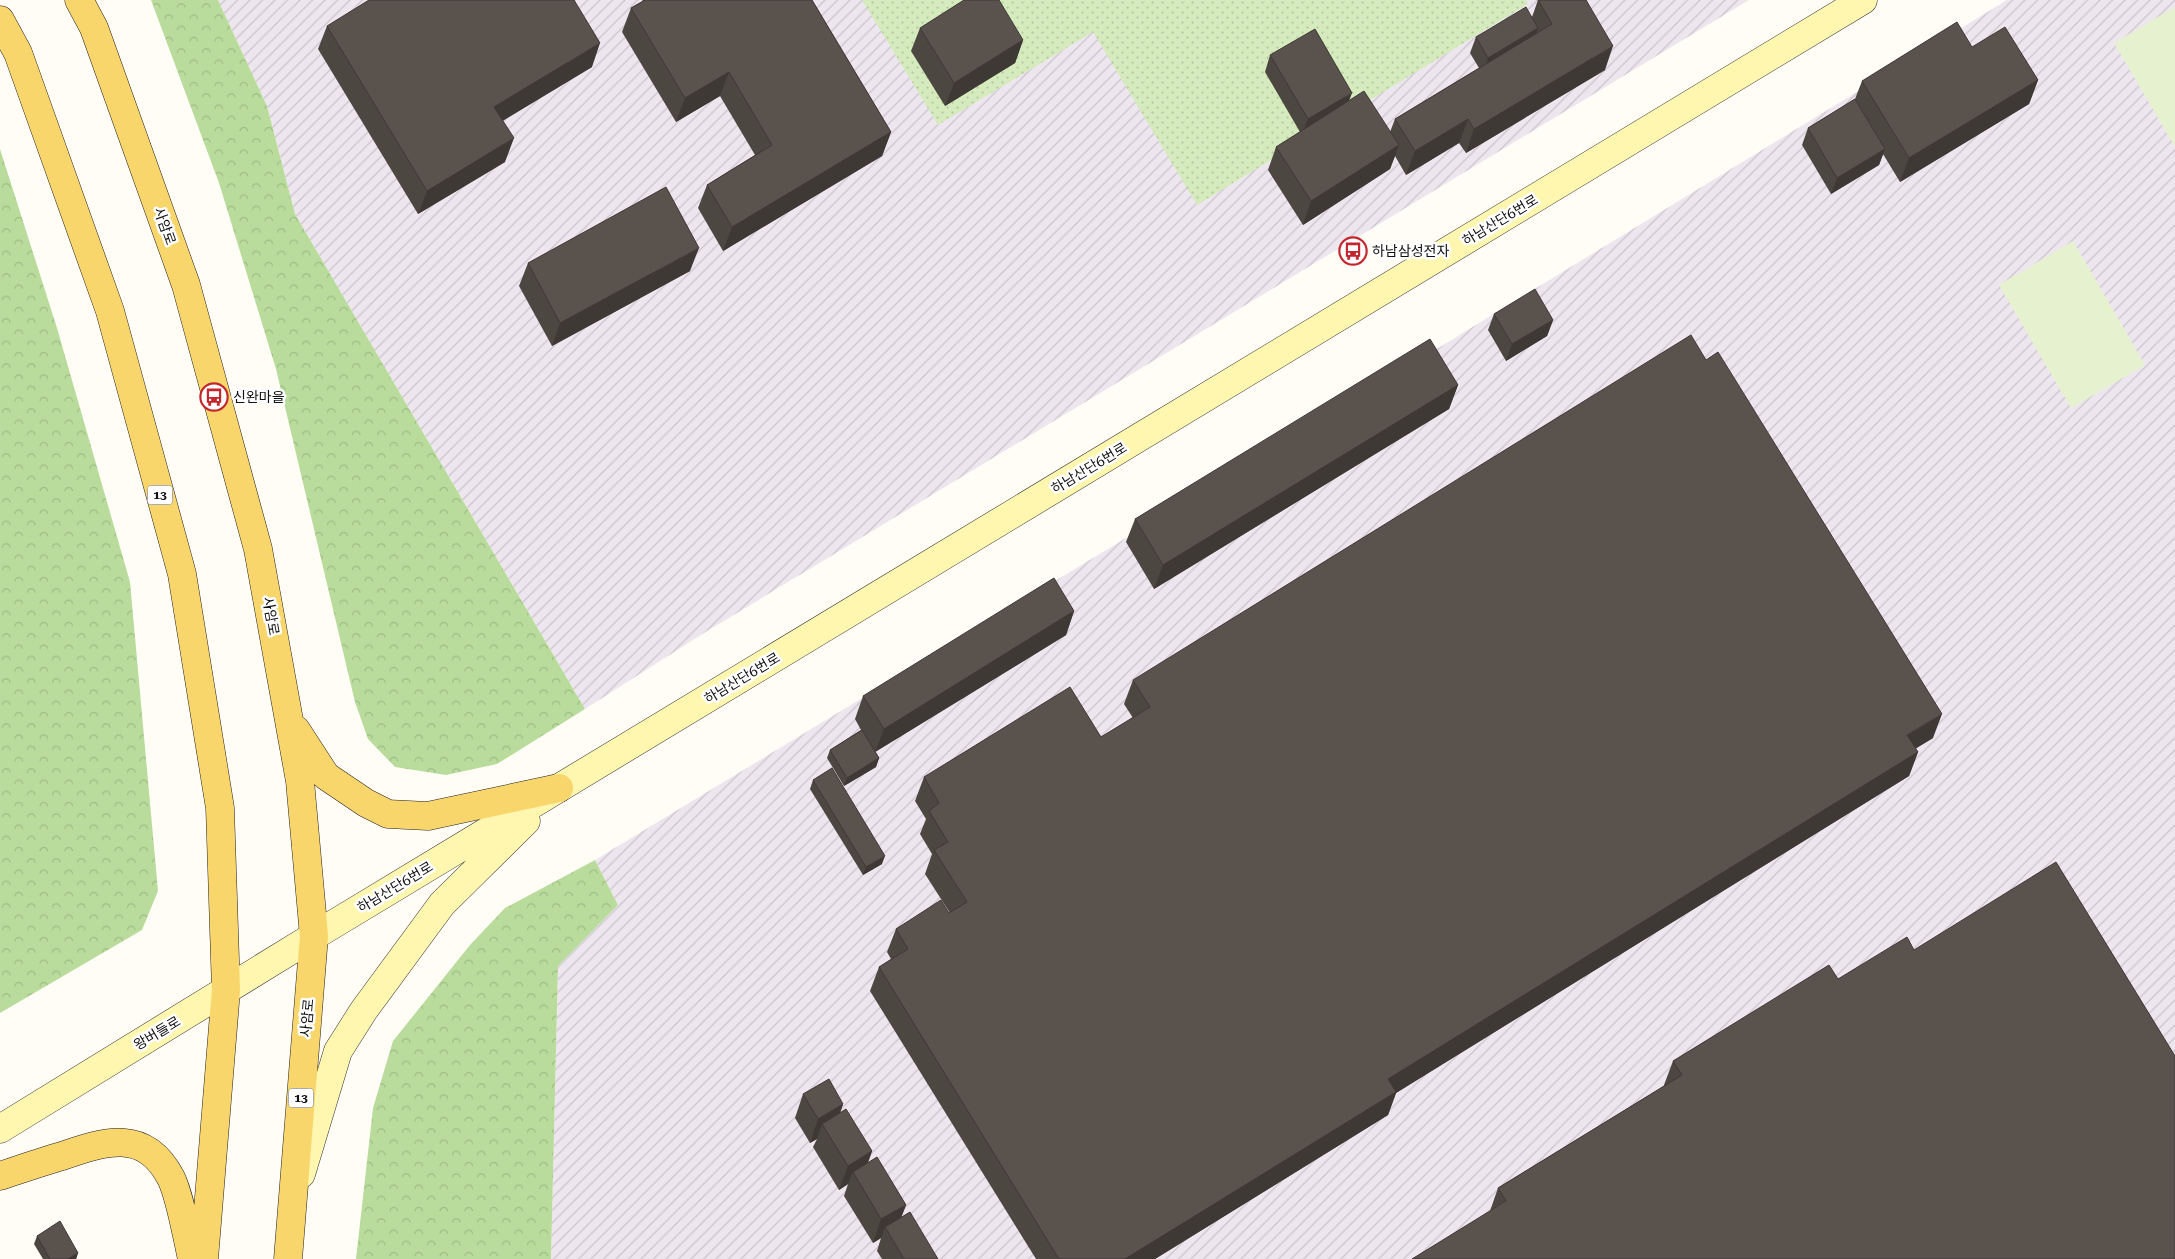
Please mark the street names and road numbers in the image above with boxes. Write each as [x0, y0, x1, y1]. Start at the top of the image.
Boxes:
street label: 하남산단6번로 [1459, 191, 1541, 249]
street label: 사암로 [151, 205, 179, 247]
street label: 하남산단6번로 [1048, 439, 1130, 497]
road number: 13 [148, 486, 172, 504]
street label: 사암로 [260, 596, 282, 637]
street label: 하남산단6번로 [701, 649, 783, 707]
street label: 하남산단6번로 [354, 858, 436, 916]
street label: 사암로 [297, 998, 317, 1038]
street label: 왕버들로 [131, 1013, 183, 1053]
road number: 13 [288, 1088, 314, 1108]

